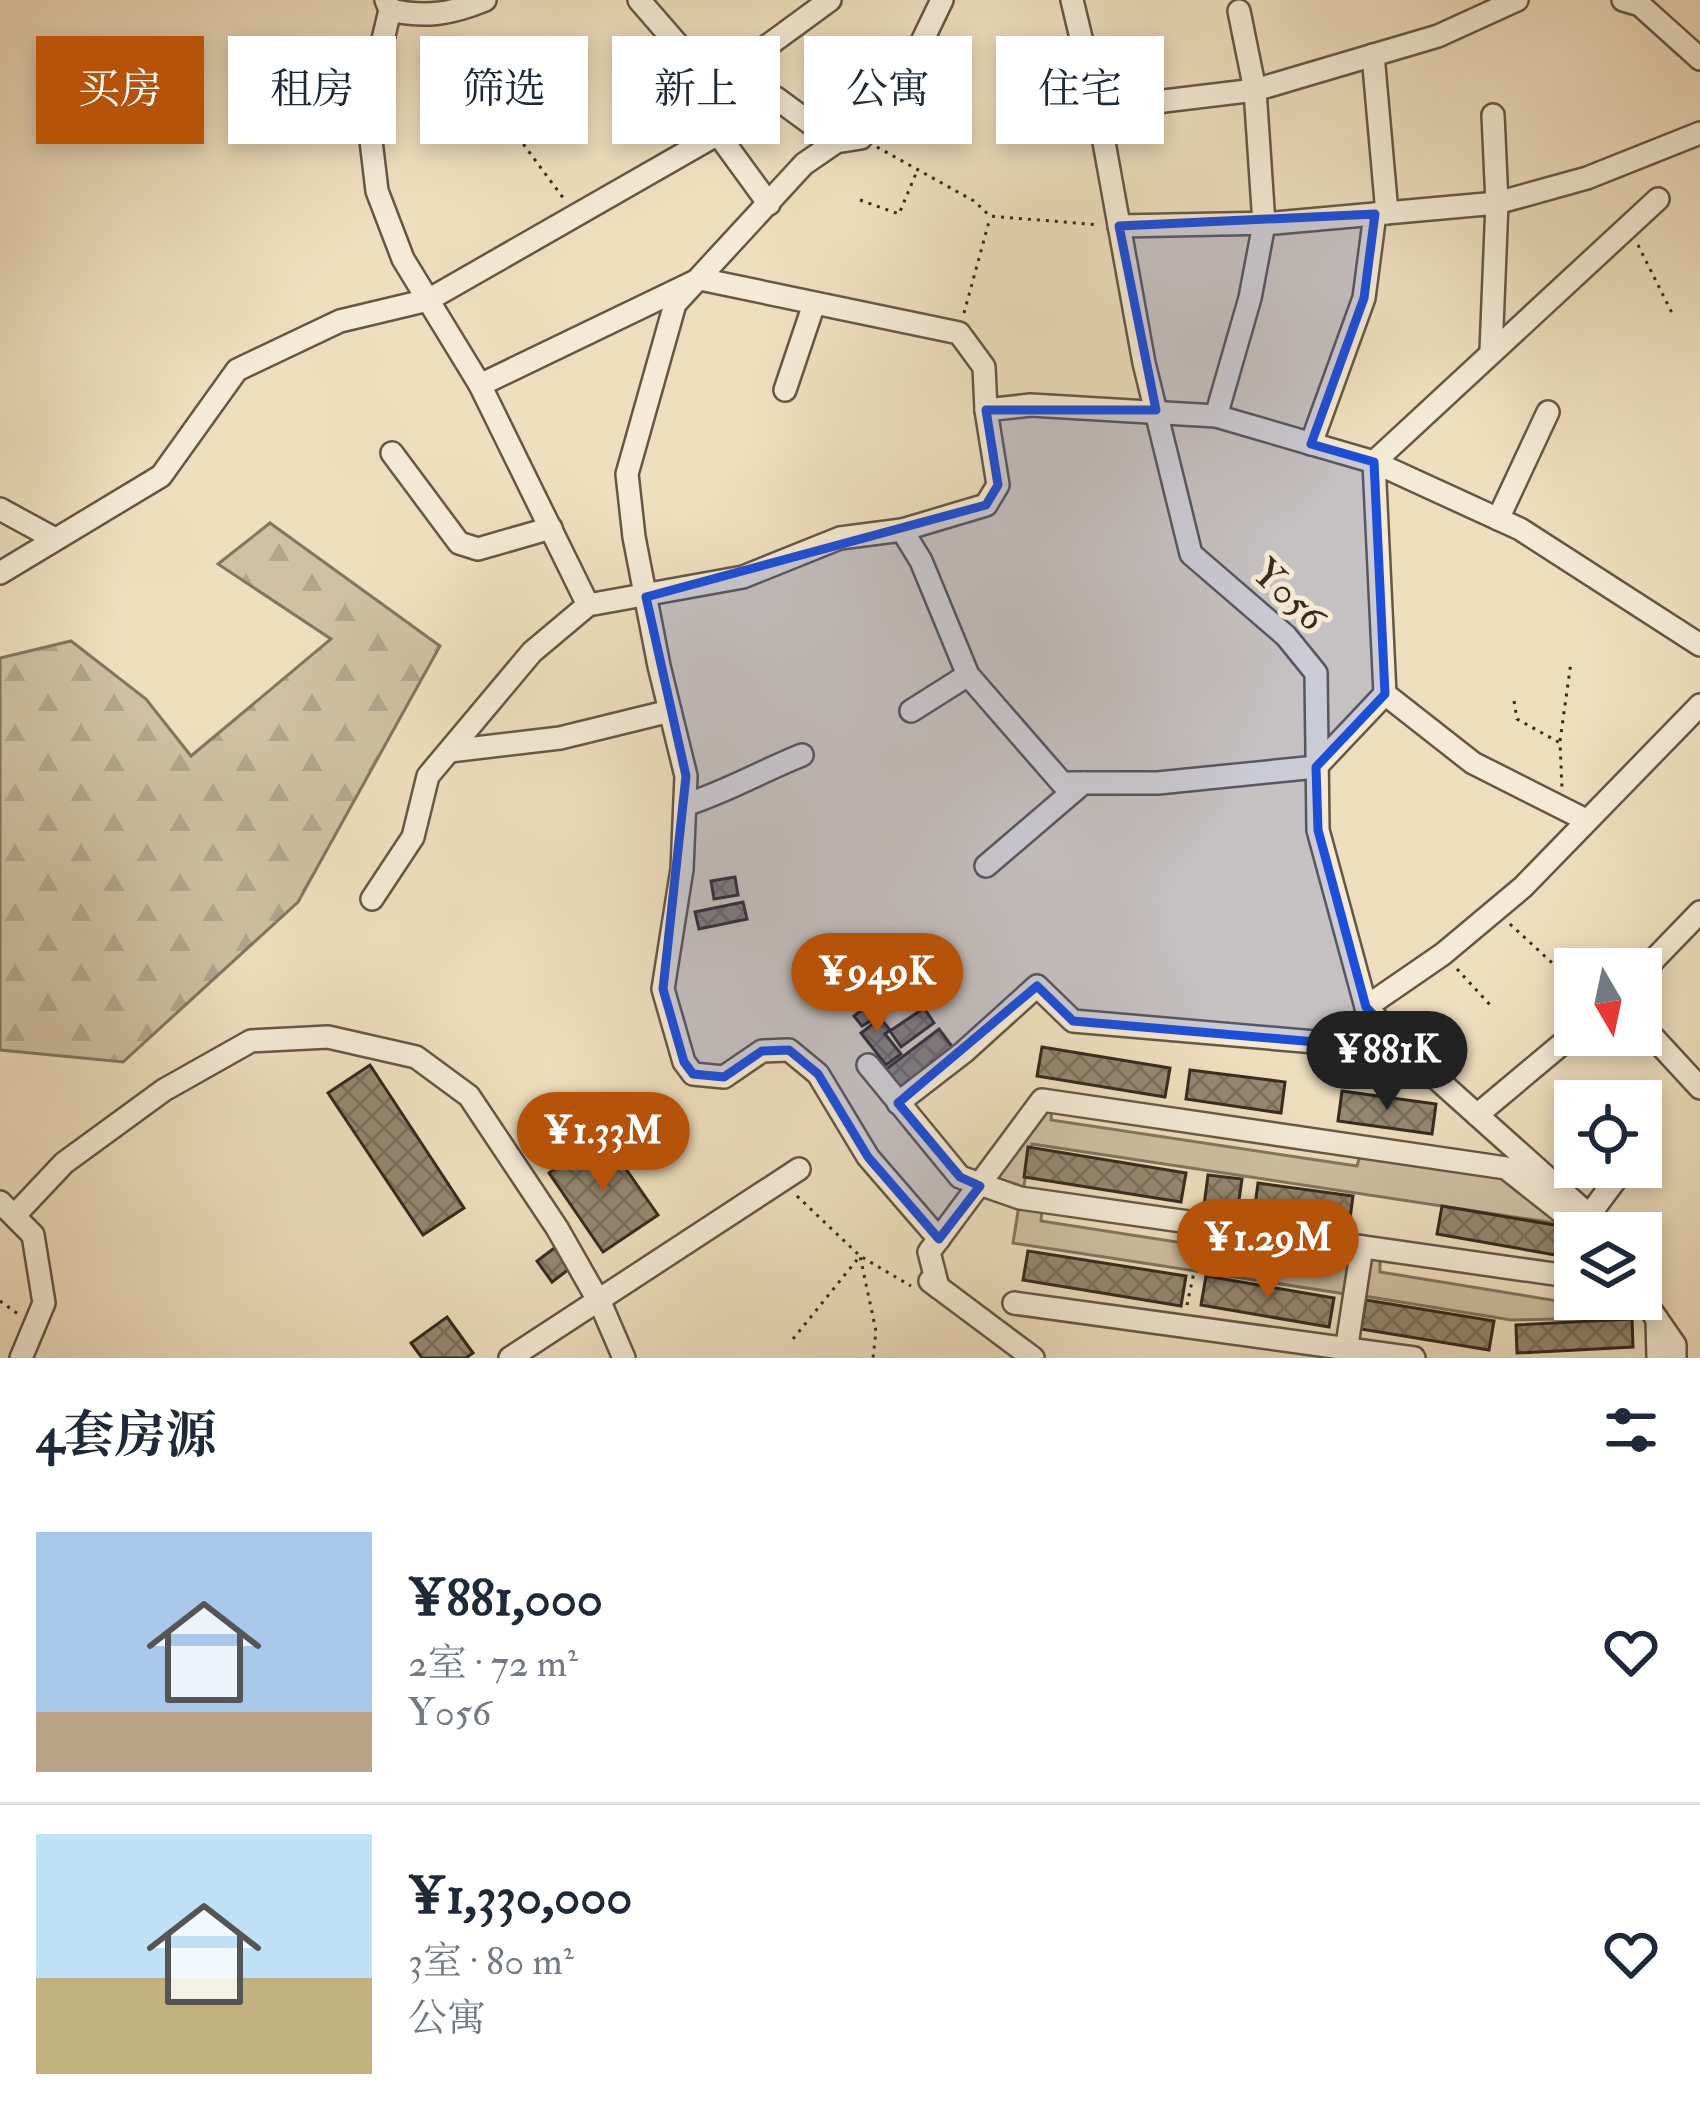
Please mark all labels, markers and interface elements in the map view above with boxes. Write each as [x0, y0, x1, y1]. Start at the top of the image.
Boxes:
chip: 买房 [36, 36, 204, 144]
chip: 租房 [228, 36, 396, 144]
chip: 筛选 [420, 36, 588, 144]
chip: 新上 [612, 36, 780, 144]
chip: 公寓 [804, 36, 972, 144]
chip: 住宅 [996, 36, 1164, 144]
street label: Y056 [1242, 548, 1338, 643]
pin: ¥949K [793, 933, 961, 1035]
text: ¥949K [818, 947, 936, 996]
north arrow [1554, 948, 1662, 1056]
map controls [1554, 948, 1662, 1320]
pin: ¥881K [1303, 1011, 1471, 1113]
text: ¥881K [1333, 1025, 1441, 1074]
button: locate [1554, 1080, 1662, 1188]
pin: ¥1.33M [505, 1092, 701, 1194]
text: ¥1.33M [544, 1106, 662, 1155]
pin: ¥1.29M [1170, 1199, 1366, 1301]
button: layers [1554, 1212, 1662, 1320]
text: ¥1.29M [1204, 1213, 1332, 1262]
icon: filters [1598, 1397, 1664, 1463]
text: 4套房源 [36, 1404, 217, 1468]
text: ¥881,000 [408, 1567, 603, 1631]
icon: home [132, 1580, 276, 1724]
icon: heart [1598, 1619, 1664, 1685]
text: 2室 · 72 m² [408, 1639, 578, 1688]
text: Y056 [408, 1688, 491, 1737]
text: ¥1,330,000 [408, 1865, 633, 1929]
icon: home [132, 1882, 276, 2026]
icon: heart [1598, 1921, 1664, 1987]
text: 3室 · 80 m² [408, 1937, 574, 1986]
text: 公寓 [408, 1994, 486, 2043]

